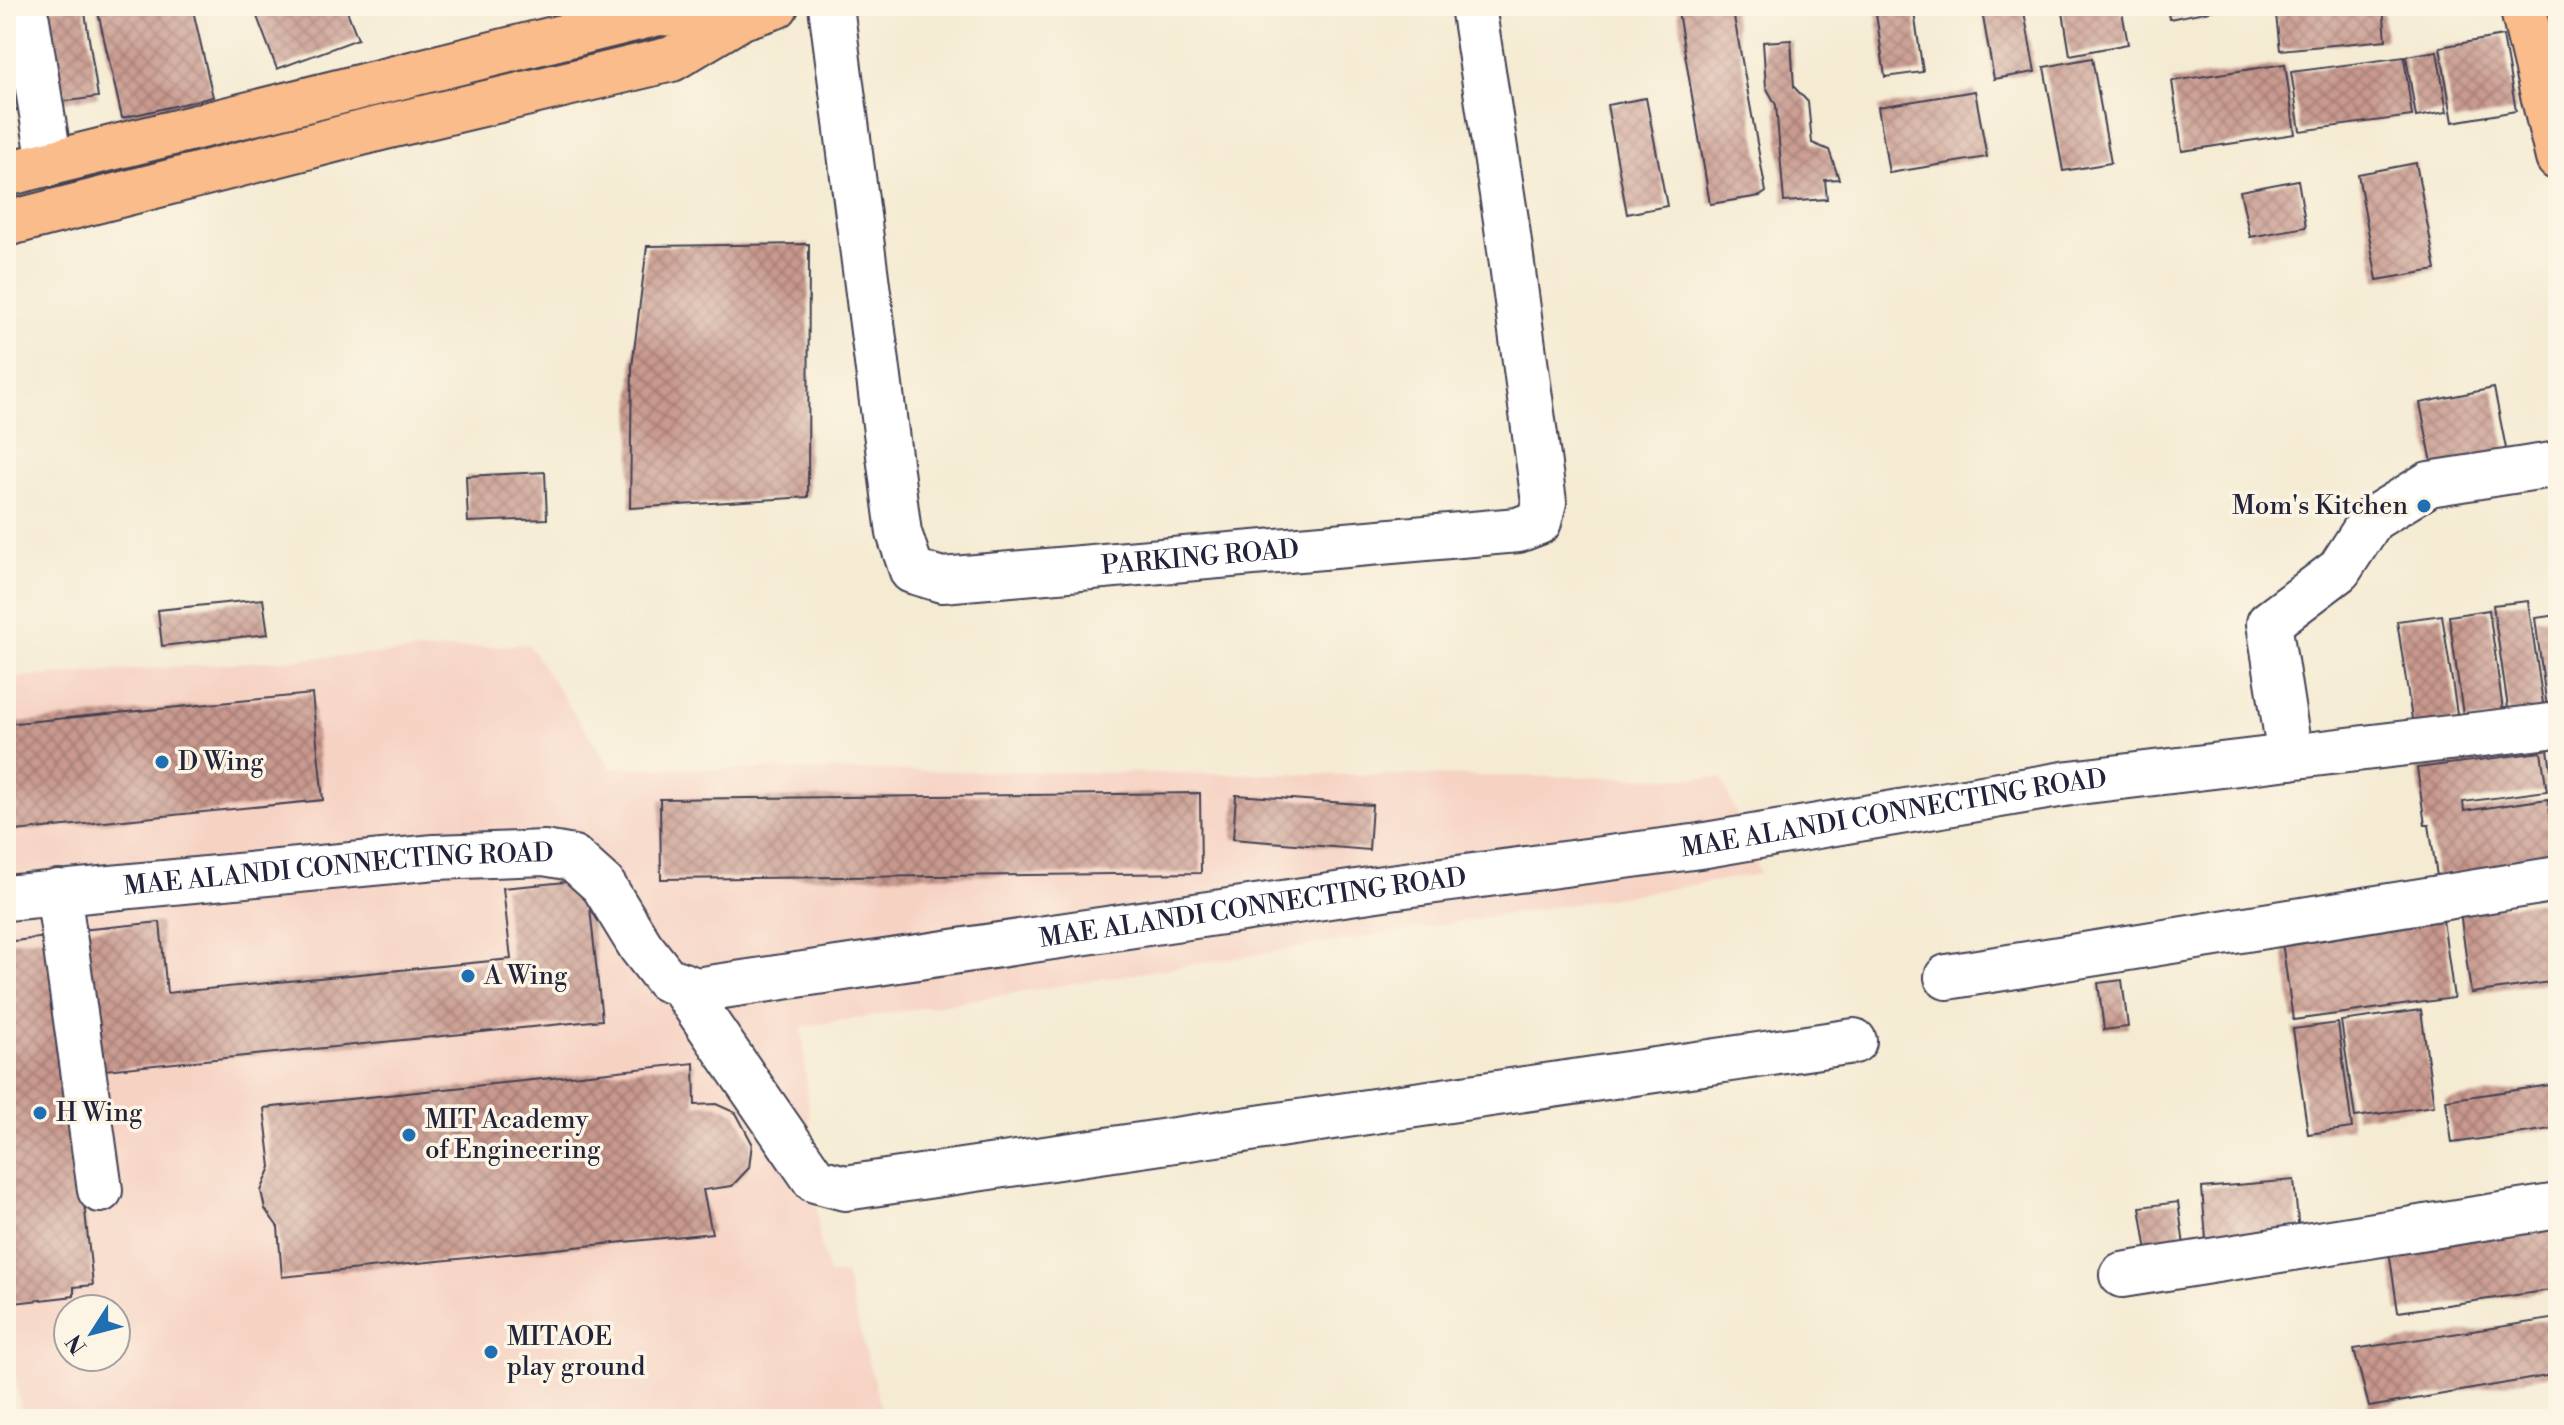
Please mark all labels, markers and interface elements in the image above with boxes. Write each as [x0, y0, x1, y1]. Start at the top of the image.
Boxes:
place label: Mom's Kitchen [2232, 490, 2408, 522]
marker: Mom's Kitchen [2415, 497, 2433, 515]
street label: PARKING ROAD [1100, 533, 1300, 582]
place label: D Wing [178, 746, 264, 778]
marker: D Wing [153, 753, 171, 771]
street label: MAE ALANDI CONNECTING ROAD [1679, 763, 2109, 864]
street label: MAE ALANDI CONNECTING ROAD [122, 837, 554, 903]
street label: MAE ALANDI CONNECTING ROAD [1037, 861, 1468, 955]
place label: A Wing [483, 960, 568, 992]
marker: A Wing [459, 967, 477, 985]
place label: H Wing [56, 1097, 143, 1129]
marker: H Wing [31, 1104, 49, 1122]
place label: MIT Academy of Engineering [425, 1104, 601, 1166]
marker: MIT Academy of Engineering [400, 1126, 418, 1144]
north arrow [52, 1293, 132, 1373]
place label: MITAOE play ground [507, 1321, 646, 1383]
text: N [61, 1328, 93, 1359]
marker: MITAOE play ground [482, 1343, 500, 1361]

